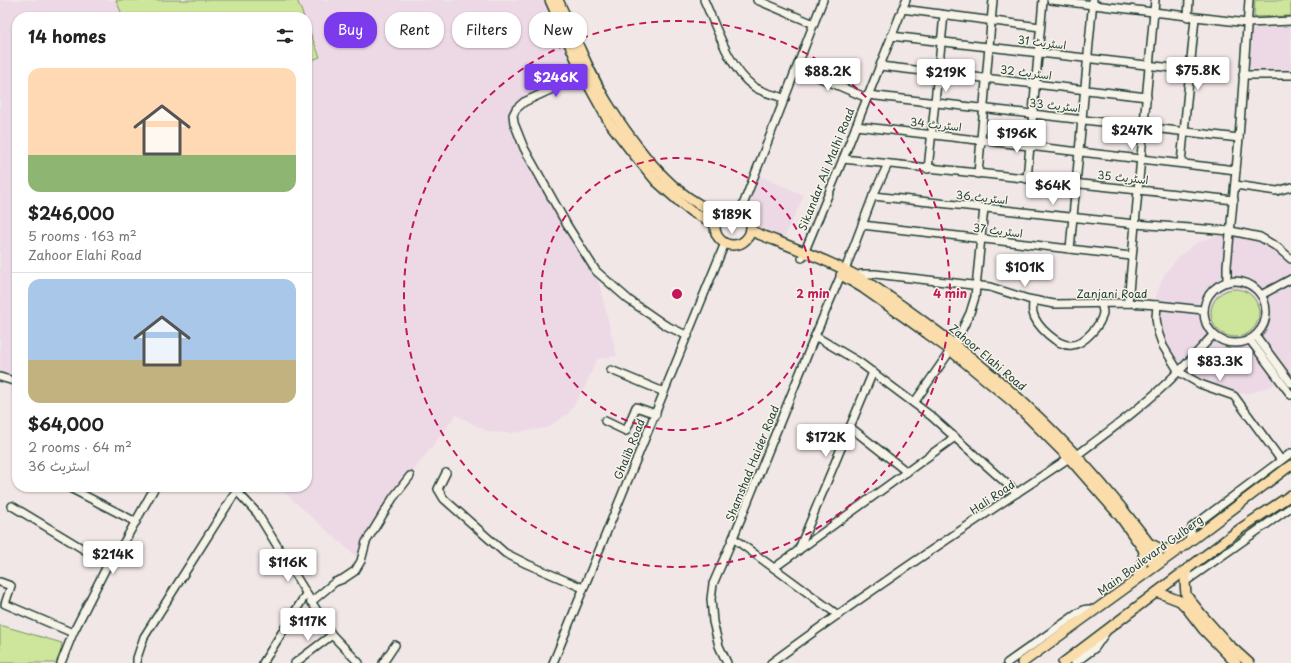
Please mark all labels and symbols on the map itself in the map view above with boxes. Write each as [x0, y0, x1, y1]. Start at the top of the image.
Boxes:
street label: اسٹریٹ 31 [1017, 31, 1067, 53]
pin: $75.8K [1165, 57, 1231, 91]
pin: $88.2K [795, 58, 861, 92]
pin: $219K [918, 59, 974, 93]
street label: اسٹریٹ 32 [999, 60, 1053, 84]
pin: $246K [528, 64, 584, 98]
street label: اسٹریٹ 33 [1028, 94, 1082, 116]
street label: Sikandar Ali Malhi Road [794, 105, 859, 233]
street label: اسٹریٹ 34 [909, 113, 963, 135]
pin: $247K [1104, 117, 1160, 151]
pin: $196K [989, 120, 1045, 154]
street label: اسٹریٹ 35 [1097, 166, 1149, 188]
pin: $64K [1029, 172, 1077, 206]
street label: اسٹریٹ 36 [955, 186, 1009, 208]
pin: $189K [704, 201, 760, 235]
street label: اسٹریٹ 37 [972, 219, 1024, 241]
pin: $101K [997, 254, 1053, 288]
text: 2 min [796, 284, 830, 302]
text: 4 min [933, 284, 967, 302]
street label: Zanjani Road [1077, 285, 1147, 302]
centre of rings [670, 287, 684, 301]
street label: Zahoor Elahi Road [946, 320, 1030, 394]
pin: $83.3K [1187, 348, 1253, 382]
street label: Shamshad Haider Road [721, 402, 783, 524]
street label: Ghalib Road [609, 416, 649, 482]
pin: $172K [798, 424, 854, 458]
street label: Hali Road [966, 476, 1018, 518]
street label: Main Boulevard Gulberg [1094, 511, 1206, 599]
pin: $214K [85, 541, 141, 575]
pin: $116K [260, 549, 316, 583]
pin: $117K [280, 608, 336, 642]

